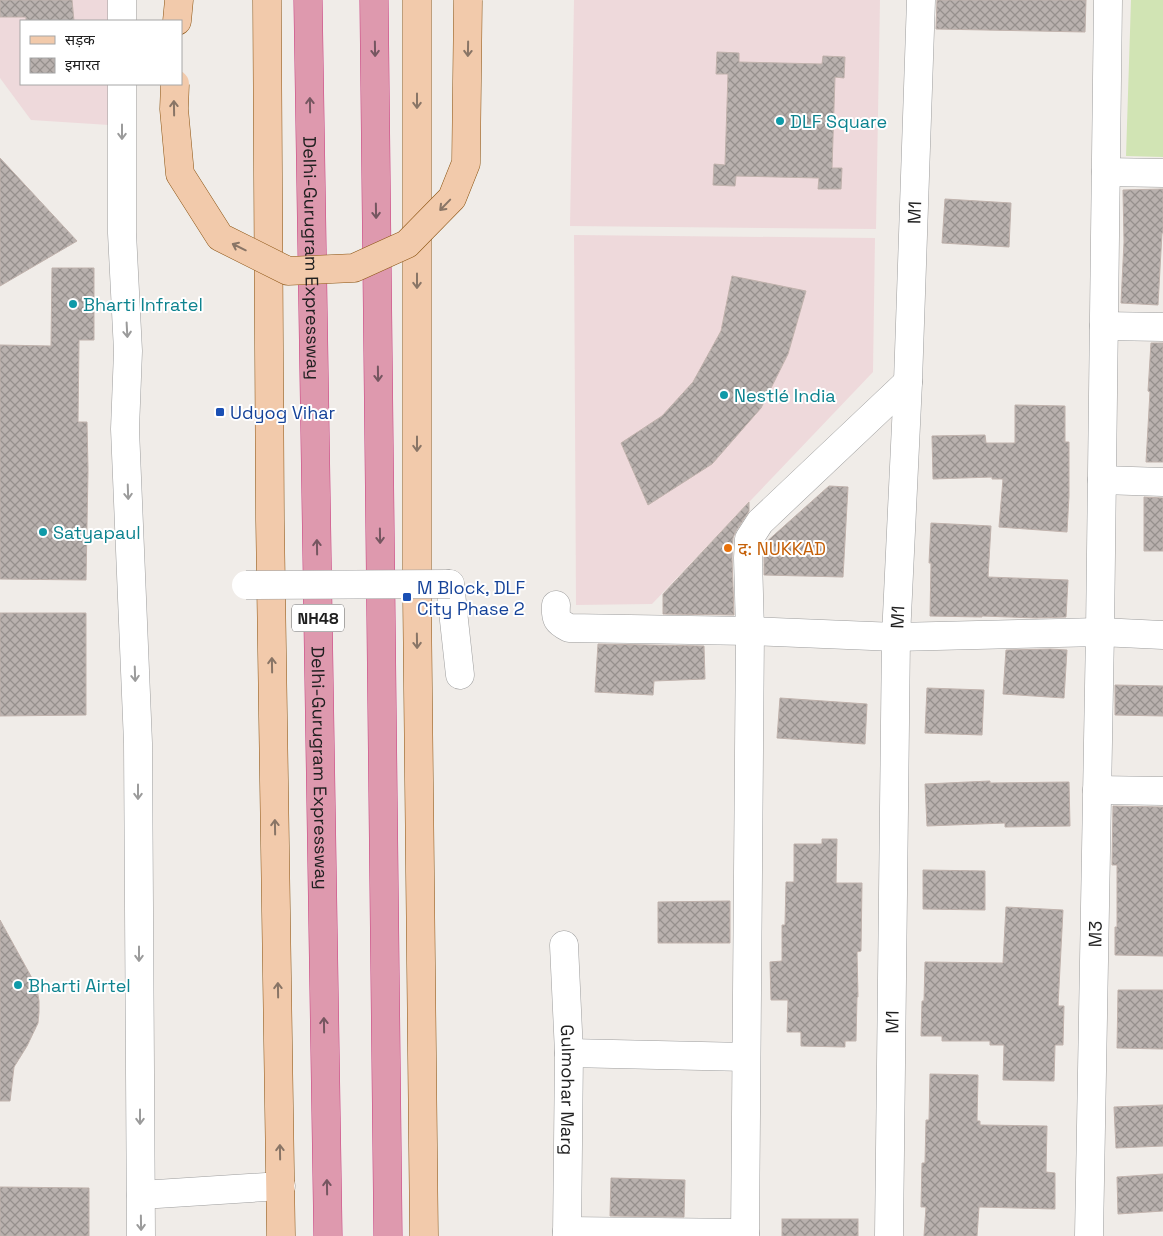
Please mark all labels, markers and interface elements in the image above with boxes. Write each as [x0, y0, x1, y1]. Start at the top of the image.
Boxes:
legend [20, 20, 182, 85]
text: सड़क [65, 30, 95, 49]
one-way arrow [370, 40, 380, 56]
one-way arrow [463, 40, 473, 56]
text: इमारत [65, 55, 100, 74]
one-way arrow [412, 92, 422, 109]
one-way arrow [305, 97, 315, 114]
one-way arrow [169, 101, 179, 117]
place label: DLF Square [790, 110, 887, 133]
marker: DLF Square [774, 115, 786, 127]
one-way arrow [117, 124, 127, 140]
street label: Delhi-Gurugram Expressway [299, 136, 326, 380]
one-way arrow [439, 199, 451, 212]
street label: M1 [902, 200, 926, 224]
one-way arrow [372, 203, 381, 219]
one-way arrow [232, 242, 247, 252]
one-way arrow [412, 272, 422, 289]
place label: Bharti Infratel [83, 293, 203, 316]
marker: Bharti Infratel [67, 298, 79, 310]
one-way arrow [123, 322, 132, 338]
one-way arrow [373, 365, 383, 381]
place label: Nestlé India [734, 384, 836, 407]
marker: Nestlé India [718, 389, 730, 401]
place label: Udyog Vihar [230, 401, 336, 424]
marker: Udyog Vihar [214, 406, 226, 418]
one-way arrow [412, 435, 422, 451]
one-way arrow [123, 484, 132, 500]
place label: Satyapaul [53, 521, 141, 544]
marker: Satyapaul [37, 526, 49, 538]
one-way arrow [375, 528, 385, 544]
place label: द: NUKKAD [738, 537, 826, 560]
one-way arrow [312, 540, 322, 556]
marker: द: NUKKAD [722, 542, 734, 554]
place label: M Block, DLF City Phase 2 [417, 576, 525, 620]
marker: M Block, DLF City Phase 2 [401, 591, 413, 603]
road number: NH48 [292, 604, 344, 632]
street label: M1 [885, 605, 909, 629]
one-way arrow [413, 633, 422, 649]
street label: Delhi-Gurugram Expressway [307, 646, 334, 890]
one-way arrow [267, 657, 277, 674]
one-way arrow [130, 666, 140, 682]
one-way arrow [133, 784, 143, 800]
one-way arrow [270, 820, 280, 836]
street label: M3 [1083, 921, 1106, 947]
one-way arrow [134, 946, 144, 962]
place label: Bharti Airtel [28, 974, 131, 997]
marker: Bharti Airtel [12, 979, 24, 991]
one-way arrow [273, 982, 282, 998]
street label: M1 [880, 1010, 903, 1034]
one-way arrow [319, 1017, 329, 1034]
street label: Gulmohar Marg [556, 1024, 581, 1155]
one-way arrow [136, 1109, 145, 1125]
one-way arrow [275, 1145, 285, 1161]
one-way arrow [322, 1180, 332, 1196]
one-way arrow [136, 1214, 146, 1231]

